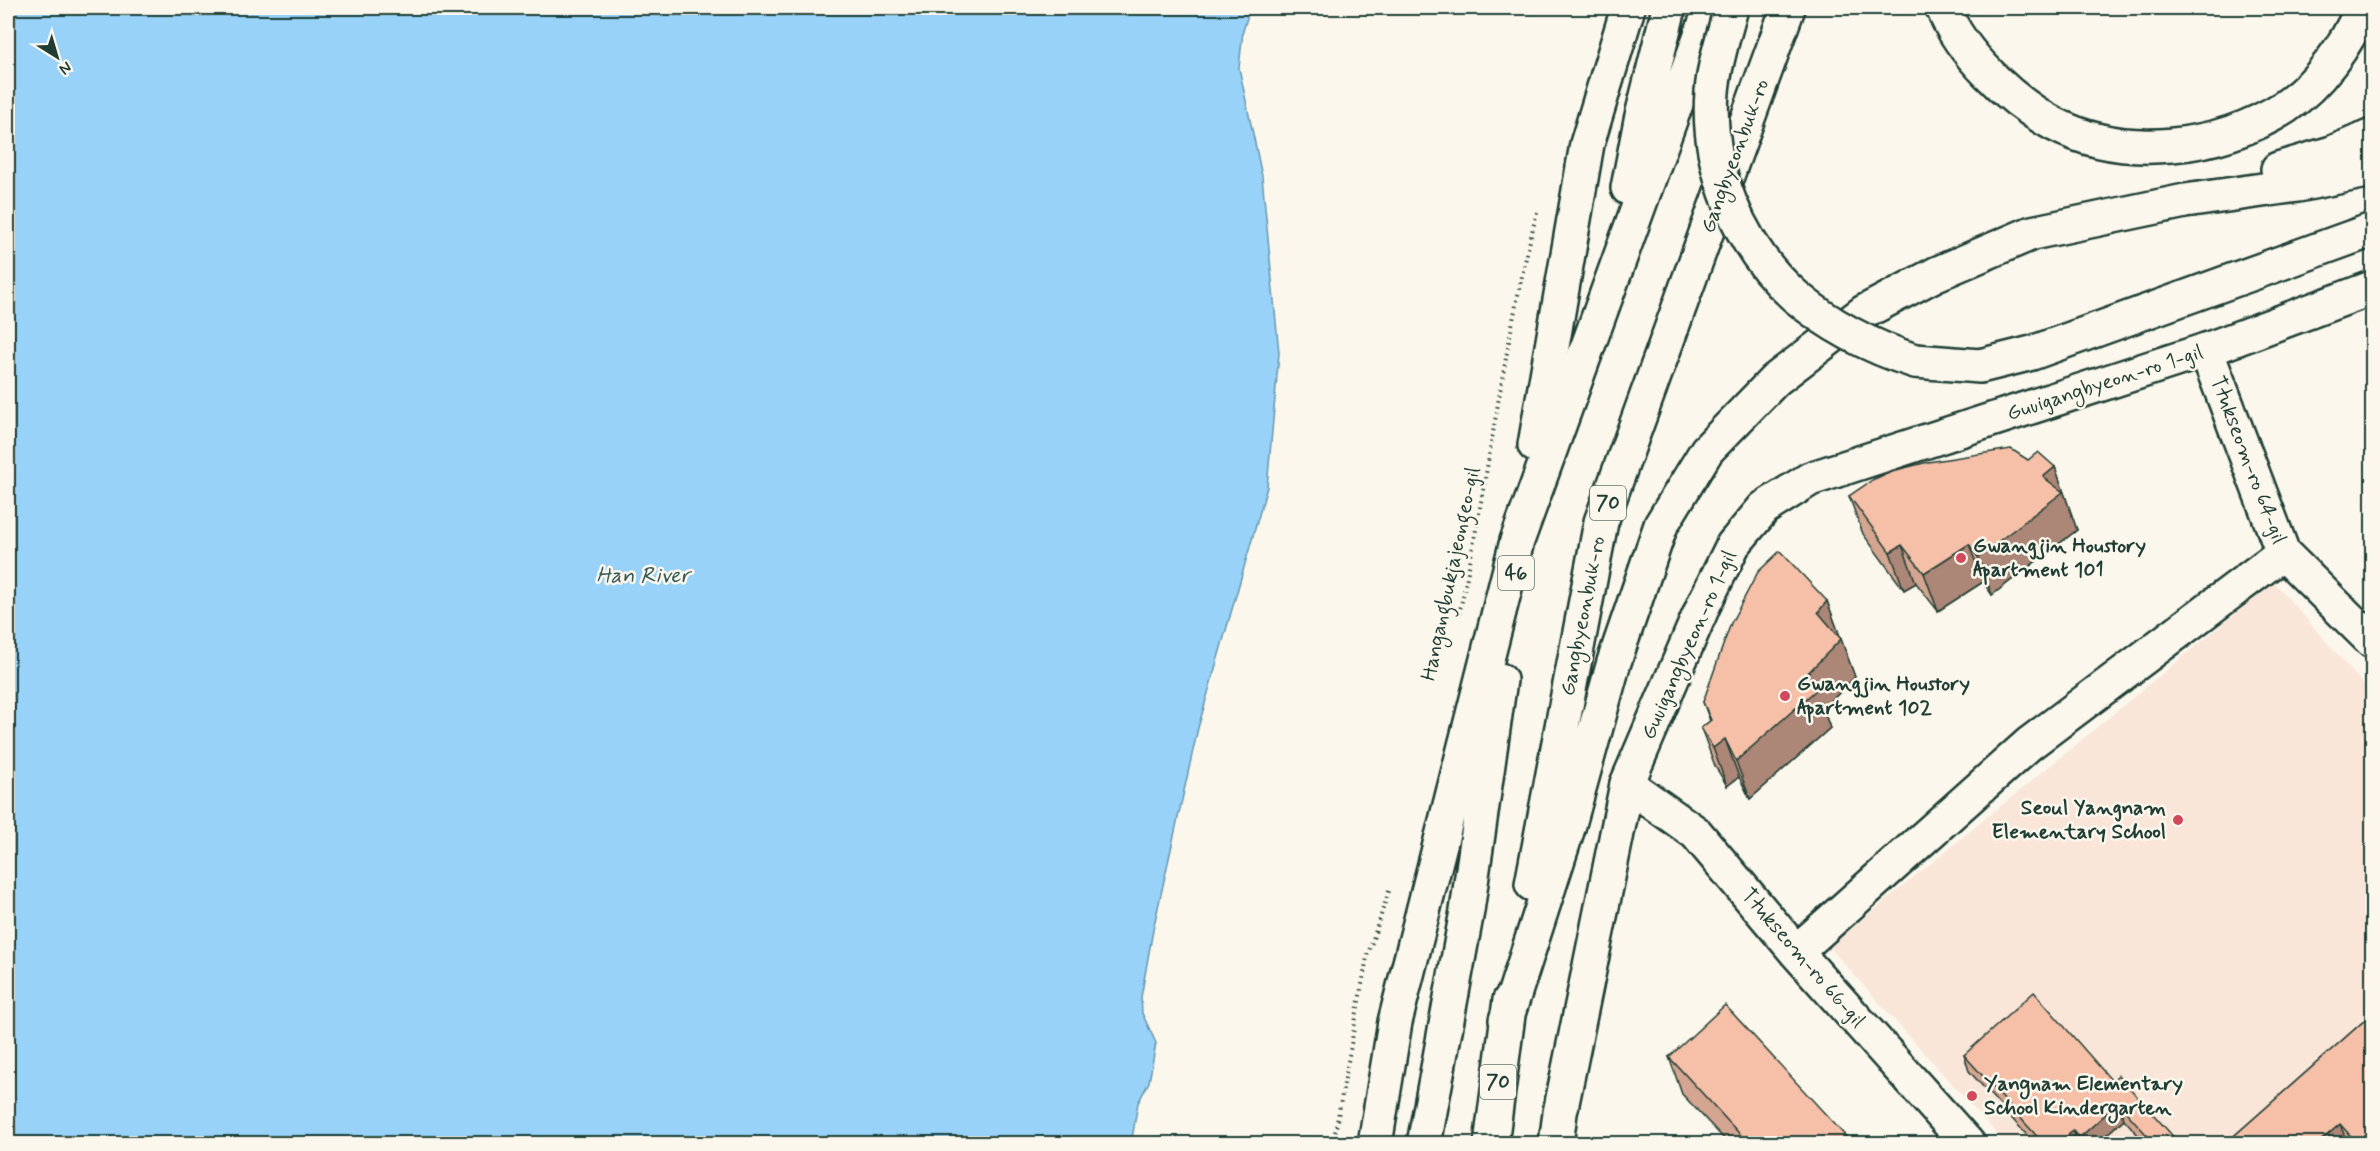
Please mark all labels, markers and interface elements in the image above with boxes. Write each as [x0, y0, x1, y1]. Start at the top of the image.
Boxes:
north arrow [27, 27, 87, 87]
text: N [55, 56, 76, 79]
street label: Gangbyeonbuk-ro [1694, 75, 1777, 237]
street label: Guuigangbyeon-ro 1-gil [2003, 338, 2207, 429]
street label: Ttukseom-ro 64-gil [2203, 372, 2293, 548]
street label: Hangangbukjajeongeo-gil [1415, 464, 1489, 684]
road number: 70 [1590, 486, 1626, 520]
place label: Gwangjin Houstory Apartment 101 [1973, 532, 2146, 585]
street label: Gangbyeonbuk-ro [1554, 534, 1613, 698]
street label: Guuigangbyeon-ro 1-gil [1635, 546, 1744, 744]
marker: Gwangjin Houstory Apartment 101 [1954, 551, 1968, 565]
road number: 46 [1498, 556, 1534, 590]
water label: Han River [596, 562, 693, 590]
place label: Gwangjin Houstory Apartment 102 [1797, 670, 1970, 723]
marker: Gwangjin Houstory Apartment 102 [1778, 689, 1792, 703]
place label: Seoul Yangnam Elementary School [1991, 794, 2166, 846]
marker: Seoul Yangnam Elementary School [2171, 813, 2185, 827]
street label: Ttukseom-ro 66-gil [1734, 882, 1872, 1034]
road number: 70 [1480, 1065, 1516, 1099]
place label: Yangnam Elementary School Kindergarten [1984, 1070, 2183, 1124]
marker: Yangnam Elementary School Kindergarten [1965, 1089, 1979, 1103]

